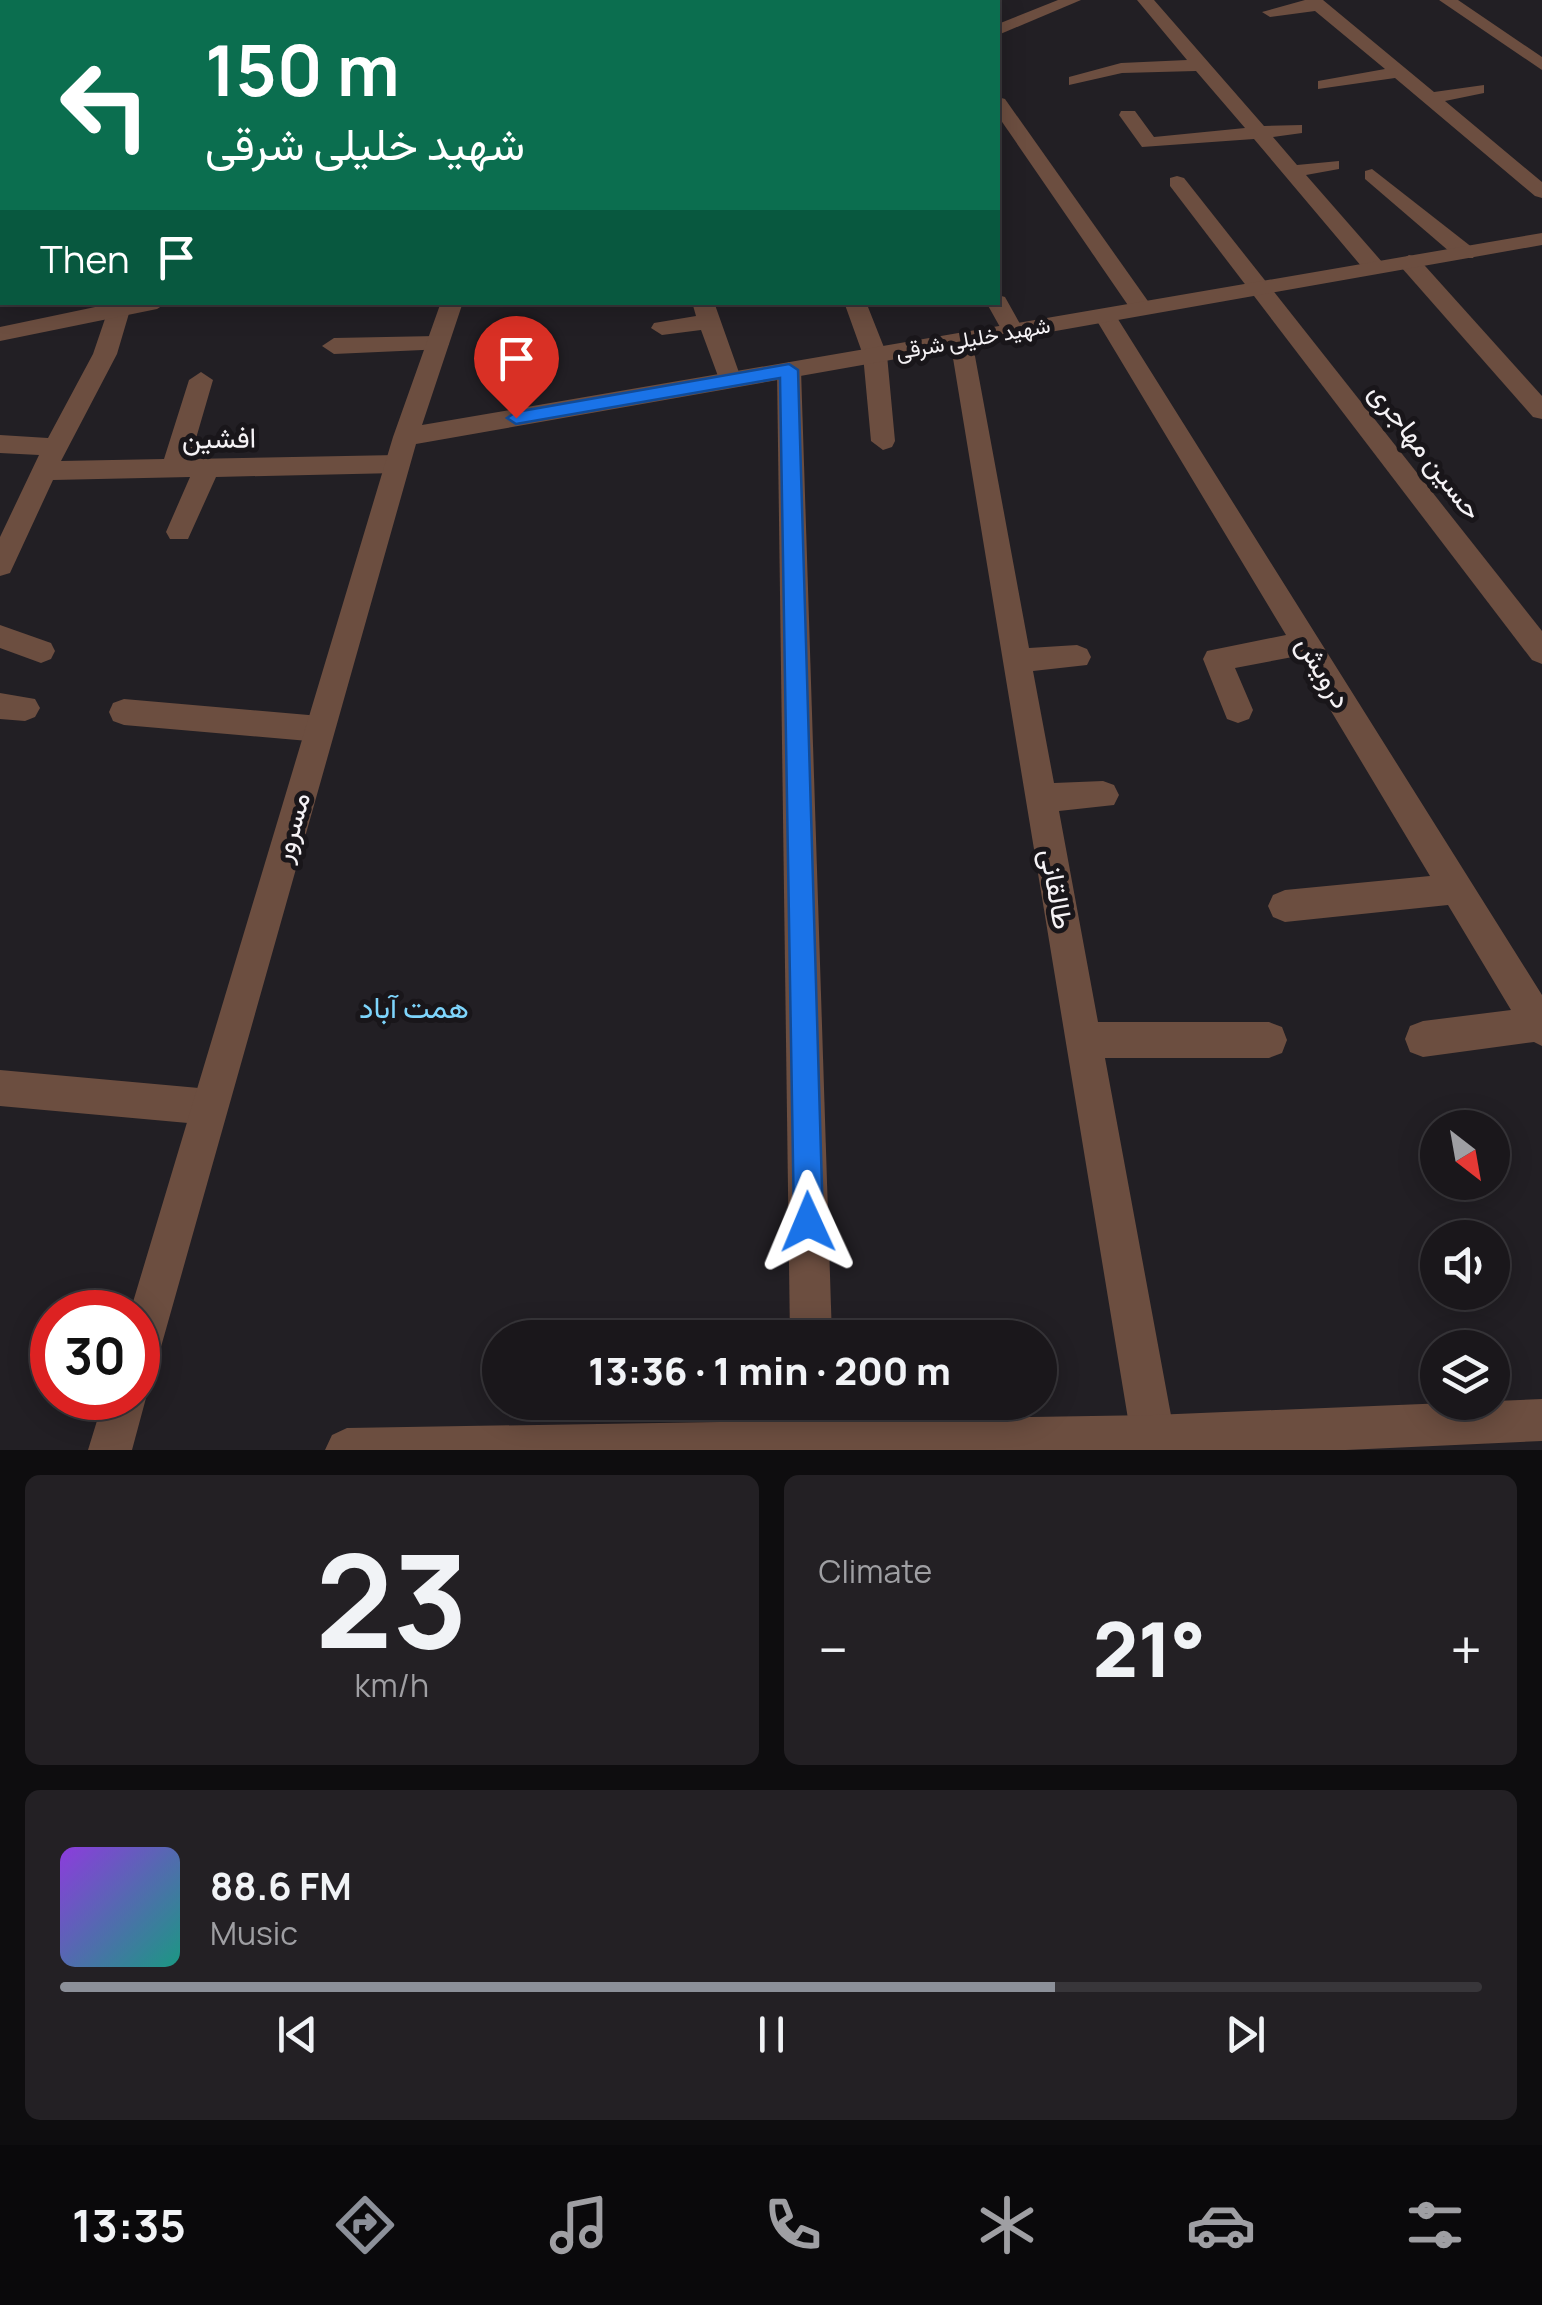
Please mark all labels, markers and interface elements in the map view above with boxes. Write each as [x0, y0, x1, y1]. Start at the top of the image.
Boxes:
text: 150 m [205, 21, 400, 117]
icon: left [40, 40, 170, 170]
text: شهید خلیلی شرقی [205, 112, 525, 174]
icon: arrive [149, 230, 204, 285]
text: Then [40, 232, 129, 284]
street label: شهید خلیلی شرقی [893, 310, 1053, 366]
pin [474, 316, 559, 419]
icon: arrive [489, 331, 544, 386]
street label: حسین مهاجری [1361, 374, 1493, 527]
street label: افشین [182, 417, 256, 457]
street label: درویش [1288, 628, 1361, 715]
street label: مسرور [262, 787, 318, 867]
street label: طالقانی [1032, 846, 1084, 932]
district label: همت آباد [359, 986, 469, 1027]
north arrow [1420, 1110, 1510, 1200]
map controls [1420, 1110, 1510, 1420]
position arrow [756, 1170, 860, 1274]
button: sound [1420, 1220, 1510, 1310]
speed limit sign: 30 [30, 1290, 160, 1420]
button: layers [1420, 1330, 1510, 1420]
text: 13:36 · 1 min · 200 m [588, 1344, 951, 1396]
text: 23 [315, 1509, 468, 1687]
text: Climate [819, 1549, 932, 1593]
text: 21° [1093, 1597, 1206, 1700]
text: − [819, 1611, 848, 1687]
text: + [1450, 1611, 1482, 1687]
text: km/h [355, 1663, 429, 1707]
text: 88.6 FM [210, 1859, 352, 1911]
text: Music [210, 1911, 298, 1955]
icon: previous [270, 2007, 325, 2062]
icon: pause [744, 2007, 799, 2062]
icon: next [1218, 2007, 1273, 2062]
icon: directions [330, 2190, 400, 2260]
icon: music [544, 2190, 614, 2260]
icon: phone [758, 2190, 828, 2260]
icon: climate [972, 2190, 1042, 2260]
icon: car [1186, 2190, 1256, 2260]
icon: filters [1400, 2190, 1470, 2260]
text: 13:35 [72, 2194, 186, 2256]

